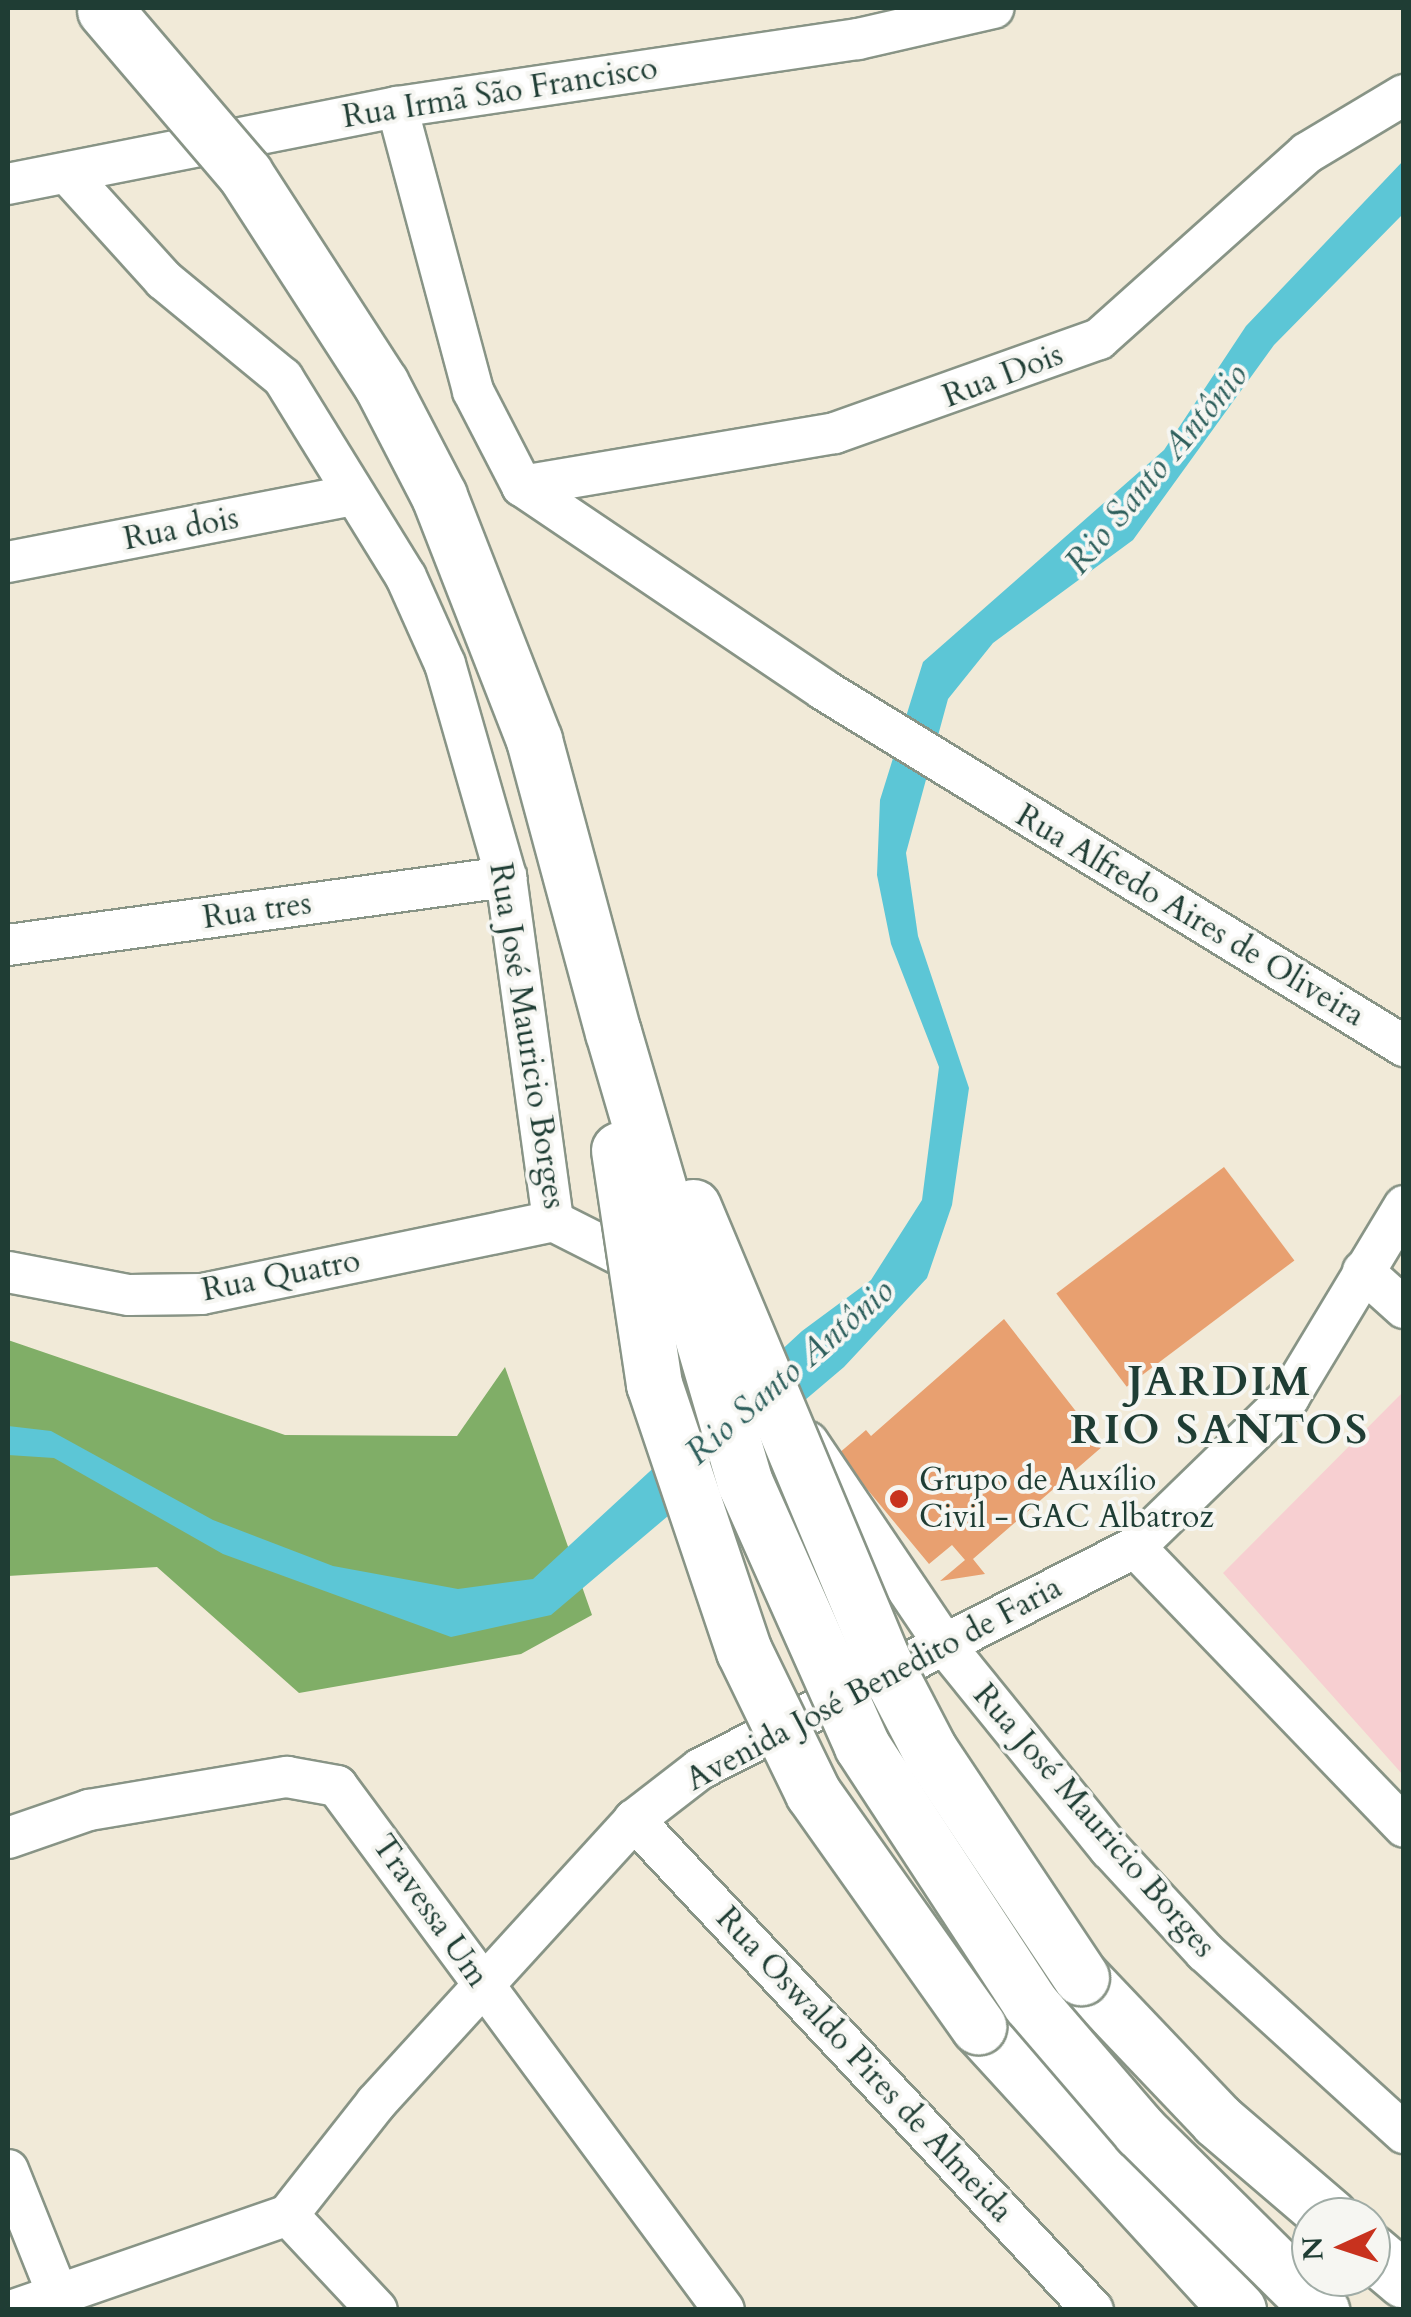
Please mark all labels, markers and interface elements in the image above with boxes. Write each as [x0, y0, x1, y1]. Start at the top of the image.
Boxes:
street label: Rua Irmã São Francisco [340, 49, 660, 137]
street label: Rua Dois [938, 336, 1068, 416]
water label: Rio Santo Antônio [1057, 355, 1257, 583]
street label: Rua dois [120, 499, 242, 559]
street label: Rua Alfredo Aires de Oliveira [1009, 797, 1371, 1035]
street label: Rua José Mauricio Borges [481, 860, 573, 1212]
street label: Rua tres [200, 884, 314, 938]
street label: Rua Quatro [199, 1242, 363, 1310]
water label: Rio Santo Antônio [677, 1270, 903, 1474]
district label: JARDIM RIO SANTOS [1070, 1357, 1370, 1455]
place label: Grupo de Auxílio Civil - GAC Albatroz [919, 1462, 1214, 1537]
marker: Grupo de Auxílio Civil - GAC Albatroz [888, 1488, 910, 1510]
street label: Avenida José Benedito de Faria [680, 1568, 1068, 1800]
street label: Rua José Mauricio Borges [965, 1676, 1223, 1966]
street label: Travessa Um [364, 1828, 496, 1994]
street label: Rua Oswaldo Pires de Almeida [708, 1899, 1020, 2231]
north arrow [1291, 2197, 1391, 2297]
text: N [1293, 2235, 1333, 2262]

